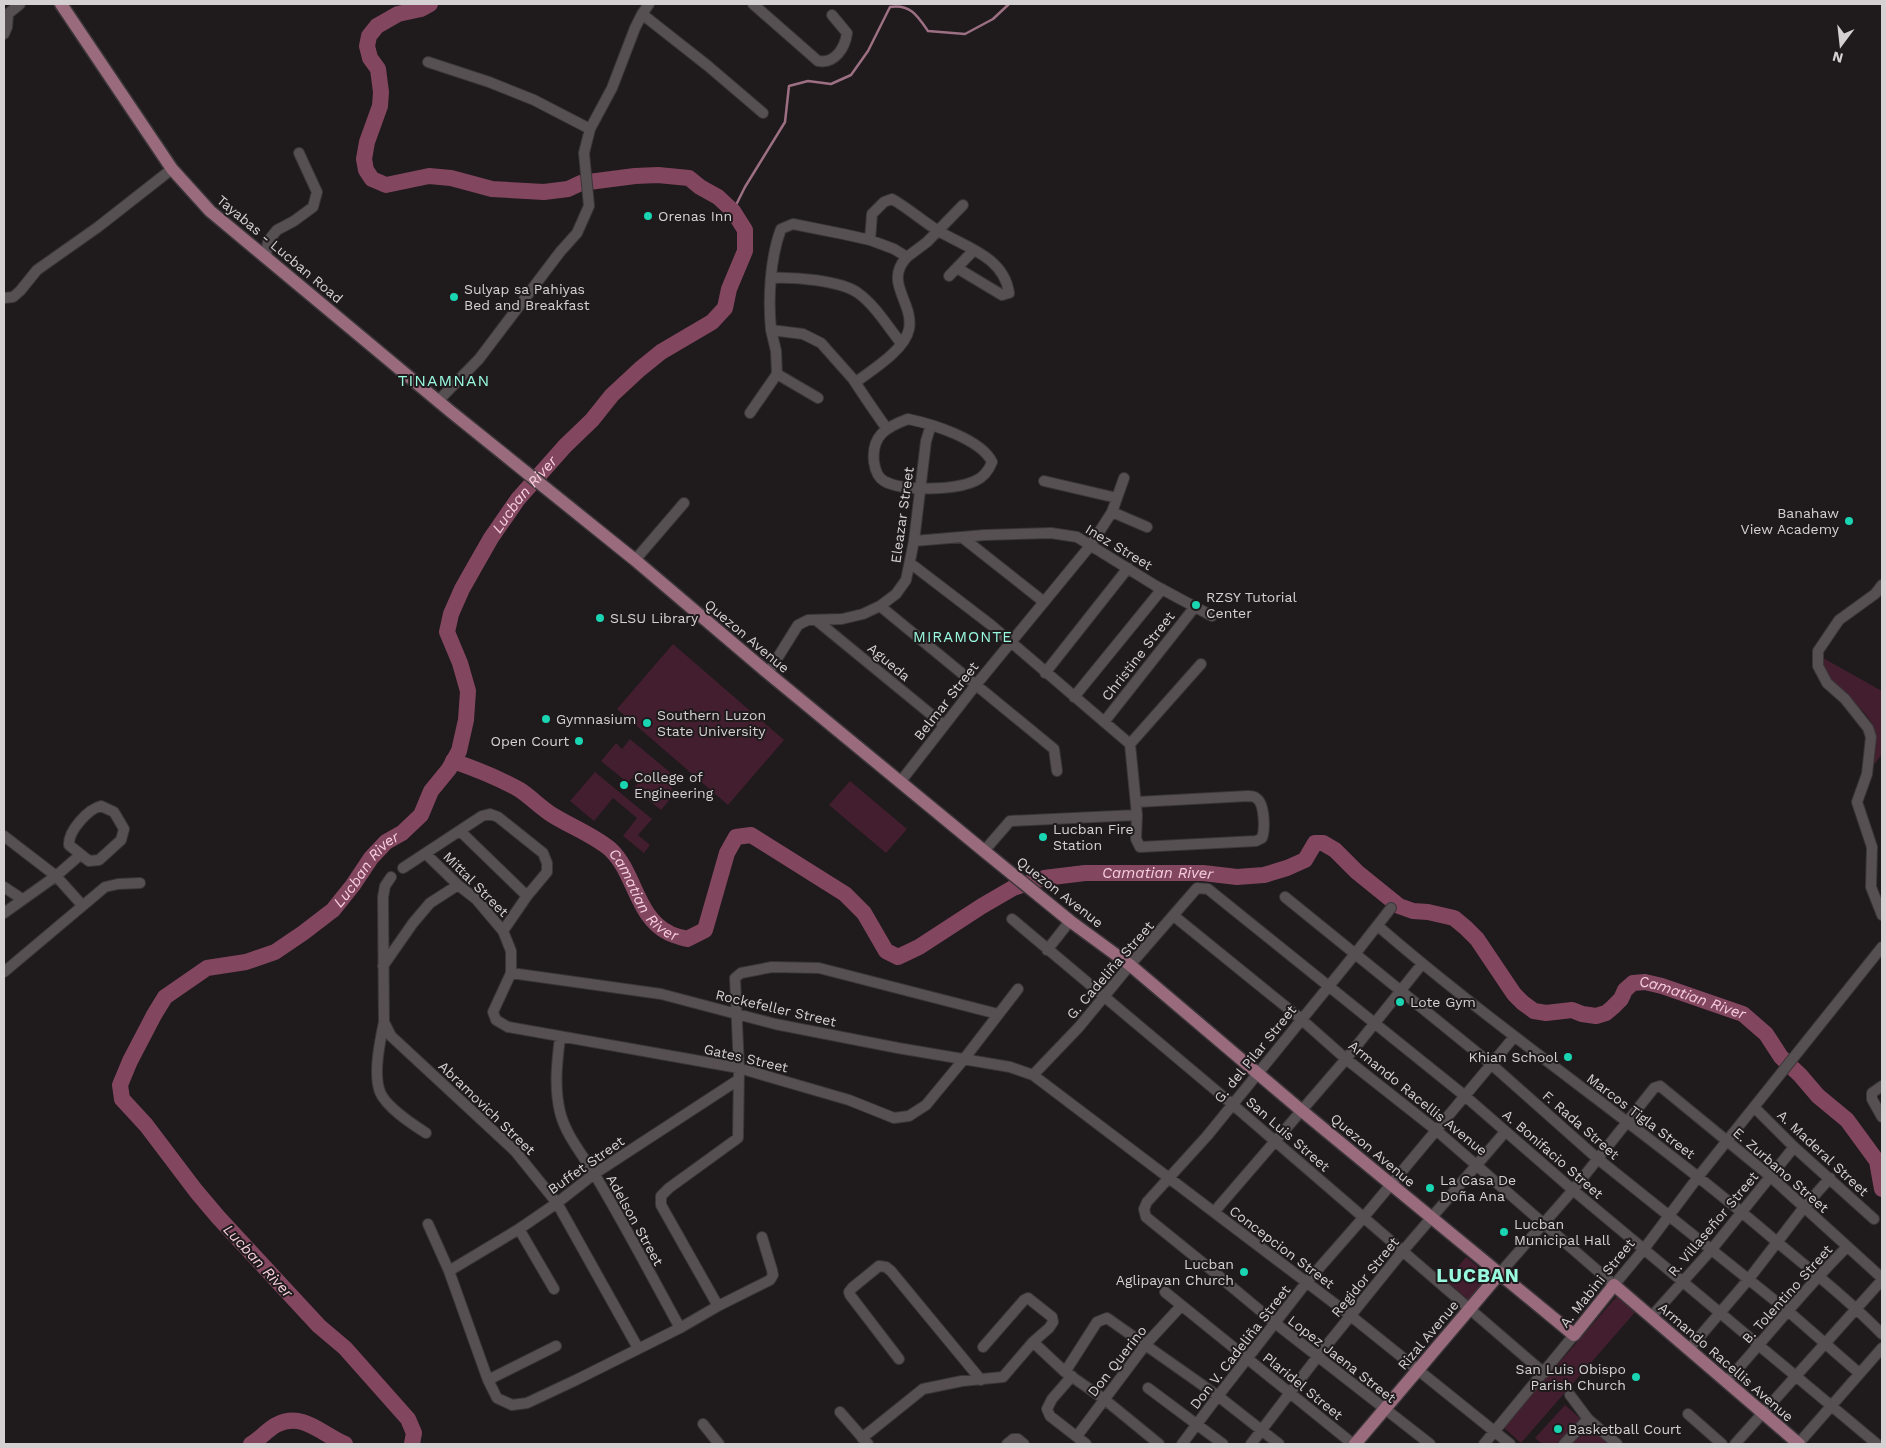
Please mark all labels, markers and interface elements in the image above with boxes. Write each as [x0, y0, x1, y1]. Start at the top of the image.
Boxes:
north arrow [1816, 20, 1866, 70]
text: N [1831, 48, 1845, 67]
street label: Tayabas - Lucban Road [214, 192, 346, 306]
place label: Orenas Inn [658, 208, 732, 224]
marker: Orenas Inn [642, 210, 654, 222]
place label: Sulyap sa Pahiyas Bed and Breakfast [464, 281, 590, 313]
marker: Sulyap sa Pahiyas Bed and Breakfast [448, 291, 460, 303]
district label: TINAMNAN [398, 371, 490, 390]
water label: Lucban River [488, 452, 562, 537]
street label: Eleazar Street [887, 466, 917, 564]
place label: Banahaw View Academy [1741, 505, 1840, 537]
marker: Banahaw View Academy [1843, 515, 1855, 527]
street label: Inez Street [1083, 521, 1155, 573]
place label: RZSY Tutorial Center [1206, 589, 1298, 621]
street label: Quezon Avenue [702, 596, 792, 676]
marker: RZSY Tutorial Center [1190, 599, 1202, 611]
street label: Christine Street [1098, 608, 1178, 704]
place label: SLSU Library [610, 610, 699, 626]
marker: SLSU Library [594, 612, 606, 624]
district label: MIRAMONTE [913, 628, 1013, 646]
street label: Agueda [865, 640, 913, 684]
street label: Belmar Street [910, 659, 982, 743]
place label: Southern Luzon State University [657, 707, 766, 739]
place label: Gymnasium [556, 711, 636, 727]
marker: Gymnasium [540, 713, 552, 725]
marker: Southern Luzon State University [641, 717, 653, 729]
place label: Open Court [491, 733, 569, 749]
marker: Open Court [573, 735, 585, 747]
place label: College of Engineering [634, 769, 714, 801]
marker: College of Engineering [618, 779, 630, 791]
place label: Lucban Fire Station [1053, 821, 1134, 853]
water label: Lucban River [330, 827, 403, 911]
marker: Lucban Fire Station [1037, 831, 1049, 843]
water label: Camatian River [605, 845, 681, 945]
street label: Mittal Street [440, 848, 512, 920]
street label: Quezon Avenue [1014, 853, 1106, 931]
water label: Camatian River [1102, 864, 1215, 883]
street label: G. Cadeliña Street [1063, 918, 1157, 1022]
water label: Camatian River [1638, 973, 1749, 1024]
street label: Rockefeller Street [714, 986, 838, 1030]
place label: Lote Gym [1410, 994, 1476, 1010]
marker: Lote Gym [1394, 996, 1406, 1008]
street label: G. del Pilar Street [1211, 1002, 1299, 1106]
street label: Armando Racellis Avenue [1346, 1037, 1490, 1159]
street label: Gates Street [702, 1041, 790, 1075]
place label: Khian School [1468, 1049, 1559, 1065]
marker: Khian School [1562, 1051, 1574, 1063]
street label: Abramovich Street [436, 1058, 539, 1158]
street label: Marcos Tigla Street [1584, 1070, 1698, 1162]
street label: F. Rada Street [1540, 1087, 1623, 1163]
street label: San Luis Street [1243, 1093, 1333, 1175]
street label: A. Bonifacio Street [1500, 1106, 1607, 1202]
street label: A. Maderal Street [1774, 1107, 1872, 1199]
street label: Quezon Avenue [1328, 1110, 1418, 1190]
street label: E. Zurbano Street [1730, 1124, 1832, 1216]
street label: Buffet Street [545, 1133, 627, 1197]
street label: R. Villaseñor Street [1665, 1168, 1761, 1279]
street label: Adelson Street [603, 1172, 667, 1268]
place label: La Casa De Doña Ana [1440, 1172, 1516, 1204]
marker: La Casa De Doña Ana [1424, 1182, 1436, 1194]
street label: Concepcion Street [1227, 1202, 1338, 1292]
place label: Lucban Municipal Hall [1514, 1216, 1611, 1248]
water label: Lucban River [219, 1221, 297, 1302]
marker: Lucban Municipal Hall [1498, 1226, 1510, 1238]
street label: Regidor Street [1328, 1234, 1402, 1320]
street label: A. Mabini Street [1556, 1235, 1638, 1331]
street label: B. Tolentino Street [1739, 1241, 1836, 1347]
place label: Lucban Aglipayan Church [1116, 1256, 1234, 1288]
district label: LUCBAN [1436, 1264, 1520, 1287]
marker: Lucban Aglipayan Church [1238, 1266, 1250, 1278]
street label: Don V. Cadeliña Street [1187, 1282, 1293, 1412]
street label: Rizal Avenue [1394, 1297, 1462, 1373]
street label: Armando Racellis Avenue [1655, 1299, 1797, 1425]
street label: Lopez Jaena Street [1285, 1312, 1399, 1406]
street label: Don Querino [1084, 1322, 1150, 1400]
street label: Plaridel Street [1260, 1349, 1346, 1423]
place label: San Luis Obispo Parish Church [1516, 1361, 1626, 1393]
marker: San Luis Obispo Parish Church [1630, 1371, 1642, 1383]
place label: Basketball Court [1568, 1421, 1681, 1437]
marker: Basketball Court [1552, 1423, 1564, 1435]

